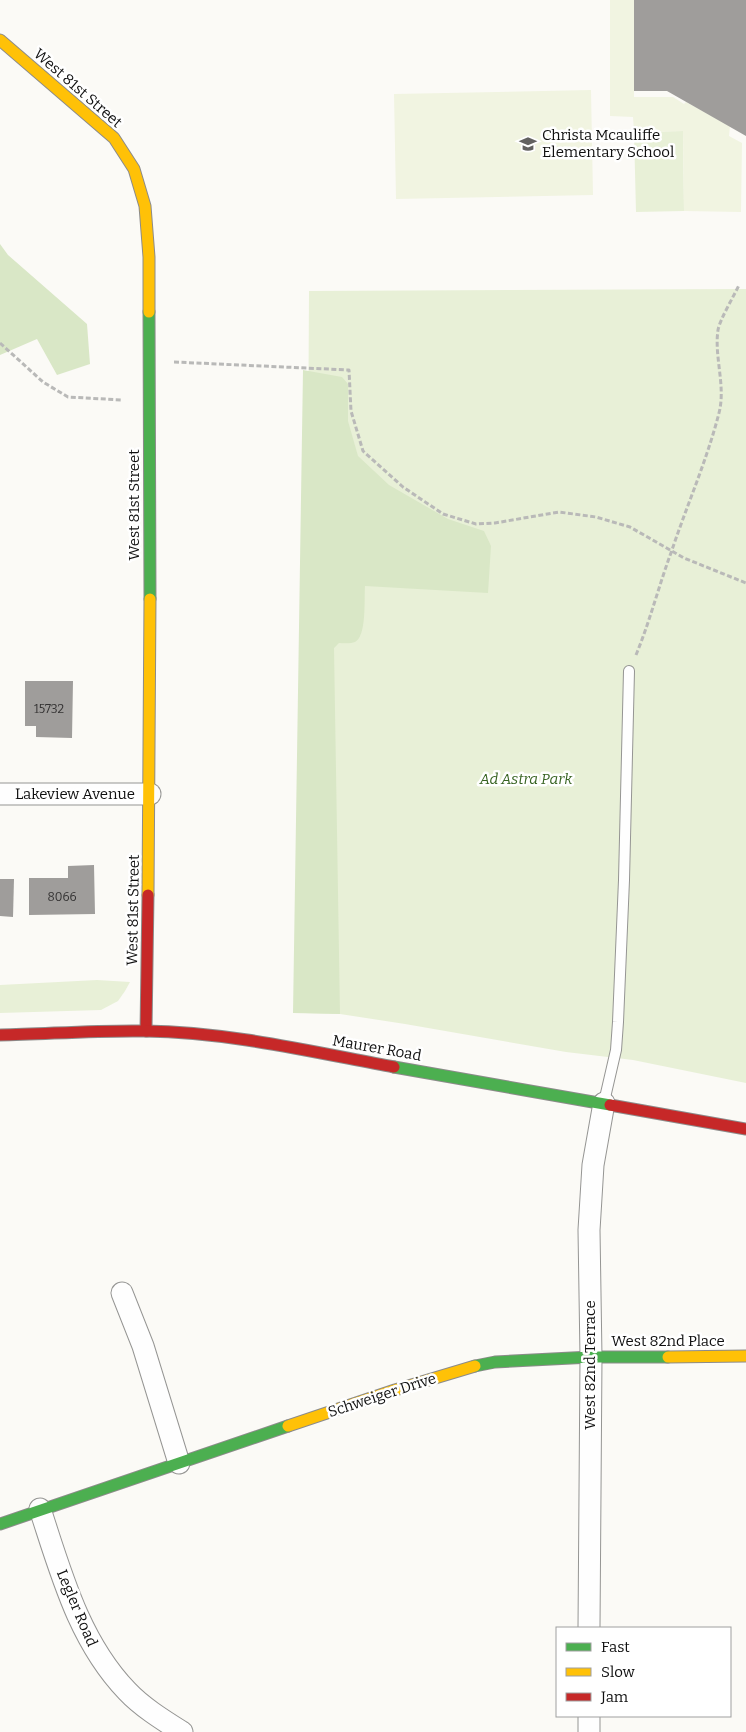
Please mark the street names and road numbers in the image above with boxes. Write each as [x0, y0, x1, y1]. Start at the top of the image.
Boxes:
street label: West 81st Street [30, 45, 126, 132]
street label: West 81st Street [125, 449, 143, 561]
street label: Lakeview Avenue [15, 785, 135, 803]
street label: West 81st Street [123, 854, 143, 966]
street label: Maurer Road [331, 1031, 423, 1065]
street label: West 82nd Terrace [581, 1300, 599, 1430]
street label: West 82nd Place [611, 1332, 725, 1350]
street label: Schweiger Drive [326, 1369, 438, 1421]
street label: Legler Road [53, 1567, 101, 1649]

